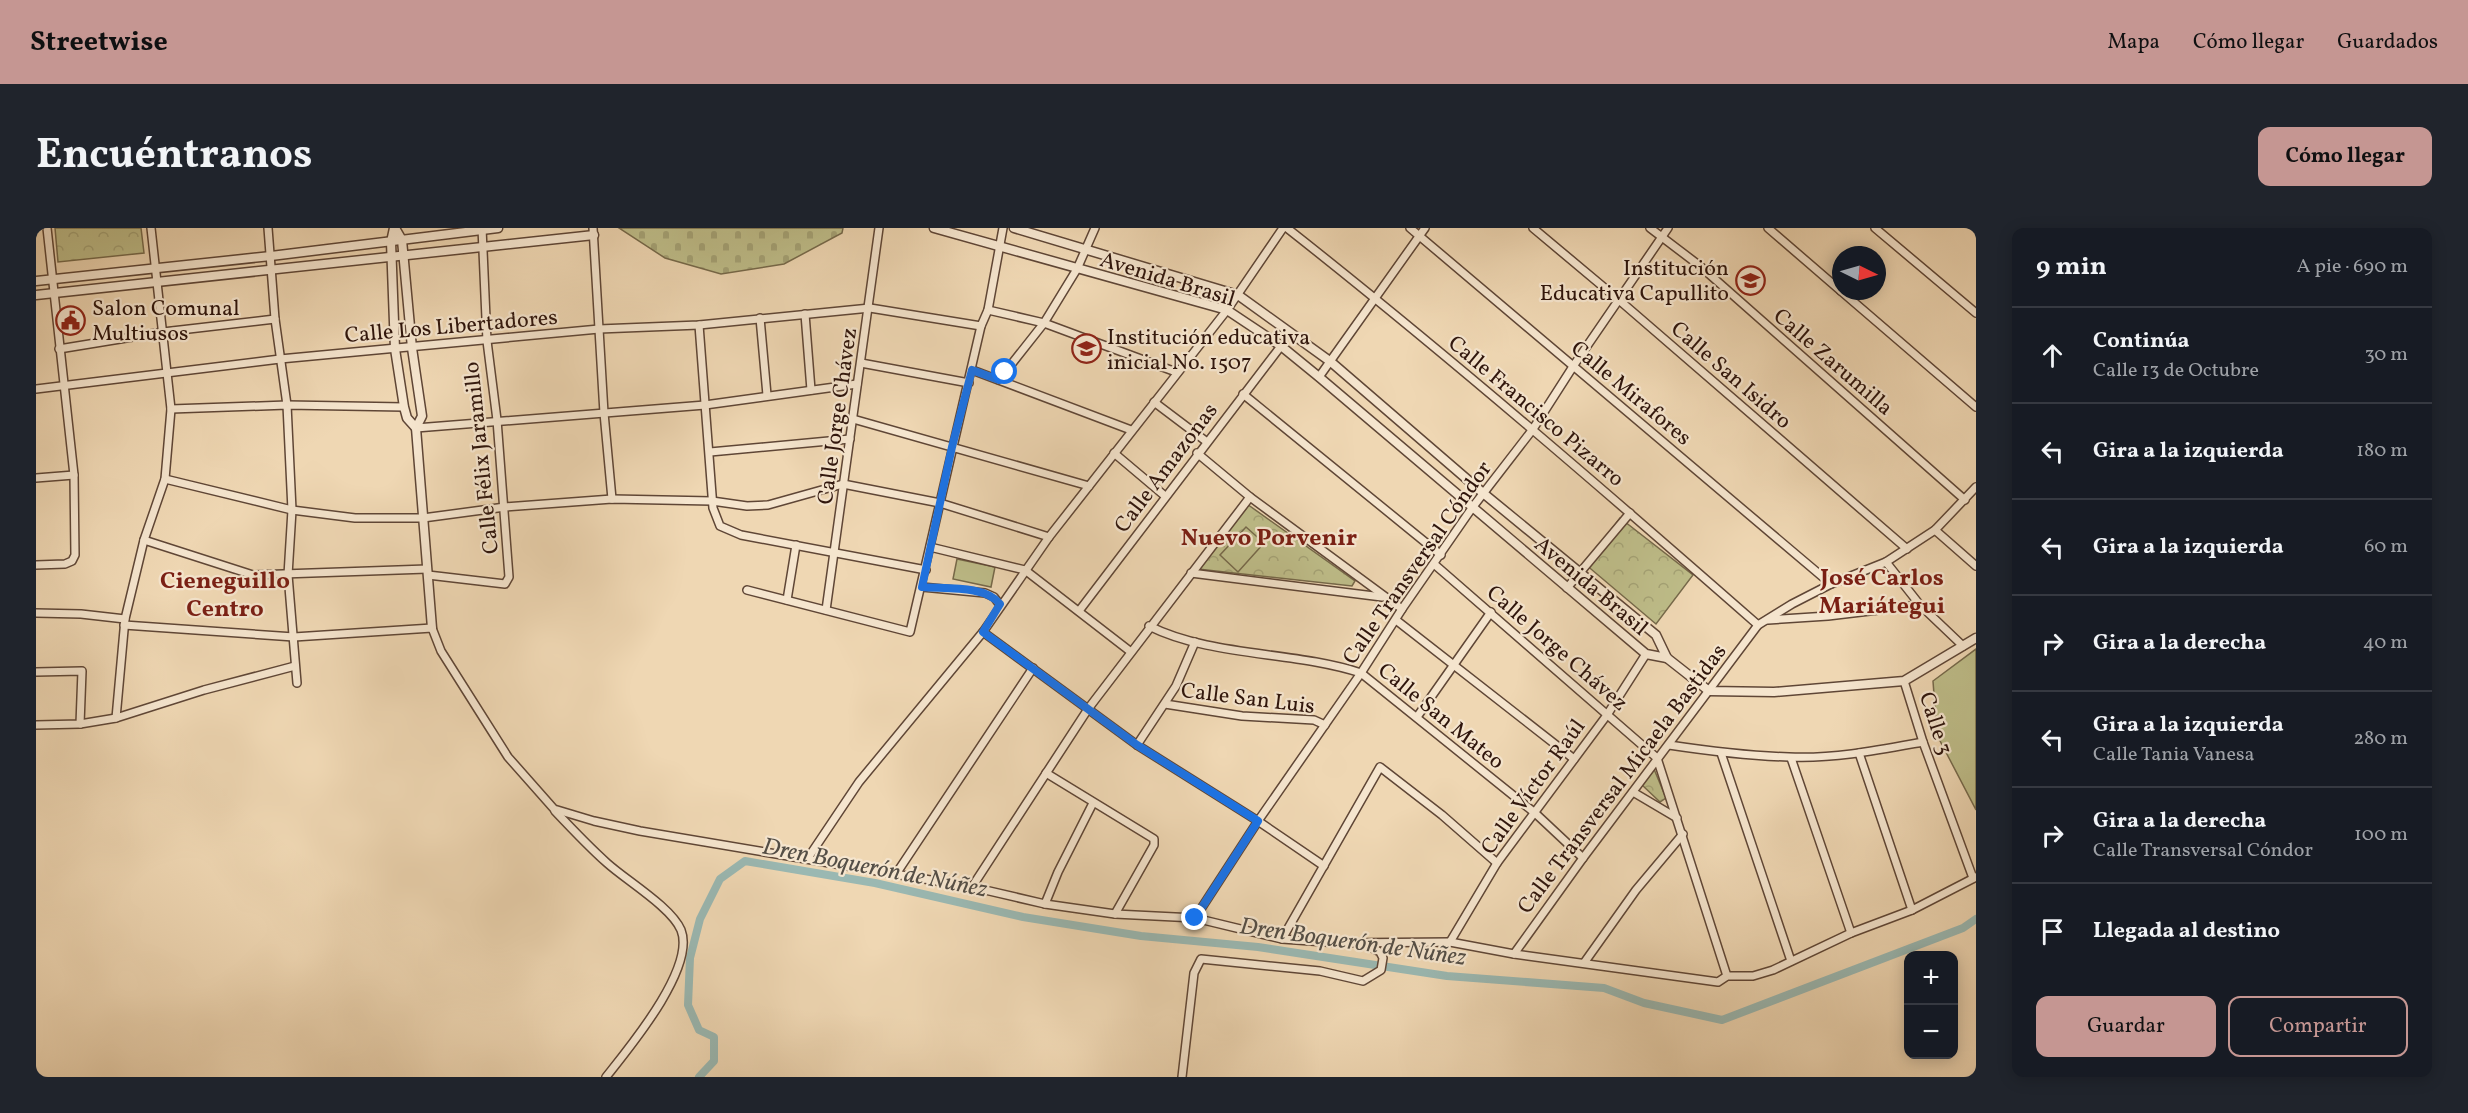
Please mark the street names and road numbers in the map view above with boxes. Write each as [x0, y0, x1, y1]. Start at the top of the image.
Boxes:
street label: Avenida Brasil [1096, 245, 1239, 316]
street label: Calle Zarumilla [1766, 302, 1899, 424]
street label: Calle Los Libertadores [343, 303, 559, 352]
street label: Calle San Isidro [1663, 315, 1798, 437]
street label: Calle Jorge Chávez [811, 326, 866, 507]
street label: Calle Francisco Pizarro [1441, 329, 1630, 495]
street label: Calle Mirafores [1563, 334, 1697, 454]
street label: Calle Félix Jaramillo [457, 360, 508, 556]
street label: Calle Amazonas [1108, 397, 1226, 540]
street label: Calle Transversal Cóndor [1336, 455, 1500, 671]
street label: Avenida Brasil [1527, 530, 1654, 644]
street label: Calle Jorge Chávez [1479, 579, 1634, 719]
street label: Calle Transversal Micaela Bastidas [1511, 638, 1735, 921]
street label: Calle San Mateo [1371, 656, 1510, 778]
street label: Calle San Luis [1179, 676, 1316, 723]
street label: Calle 3 [1910, 688, 1959, 759]
street label: Calle Víctor Raúl [1474, 713, 1594, 862]

